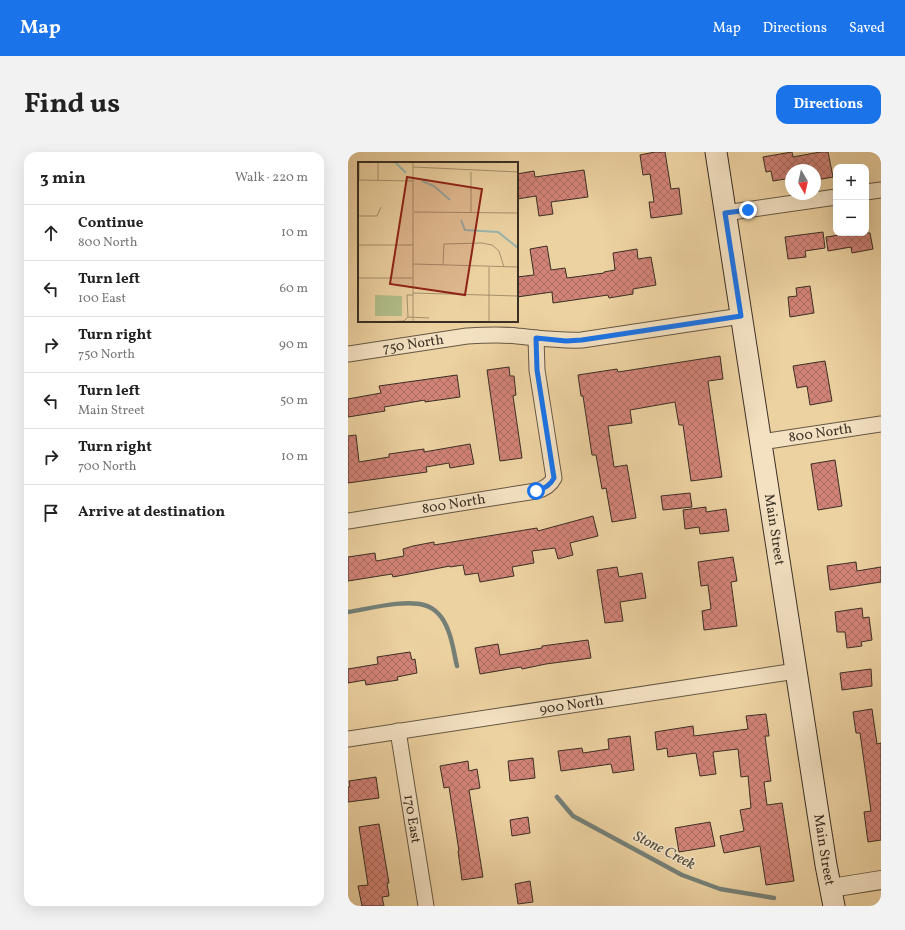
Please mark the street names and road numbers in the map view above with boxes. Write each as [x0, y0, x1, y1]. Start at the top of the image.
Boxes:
street label: 750 North [381, 330, 445, 358]
street label: 800 North [787, 419, 853, 447]
street label: 800 North [421, 490, 487, 519]
street label: Main Street [759, 492, 789, 567]
street label: 900 North [538, 691, 605, 719]
street label: 170 East [399, 793, 425, 845]
street label: Main Street [809, 813, 839, 887]

